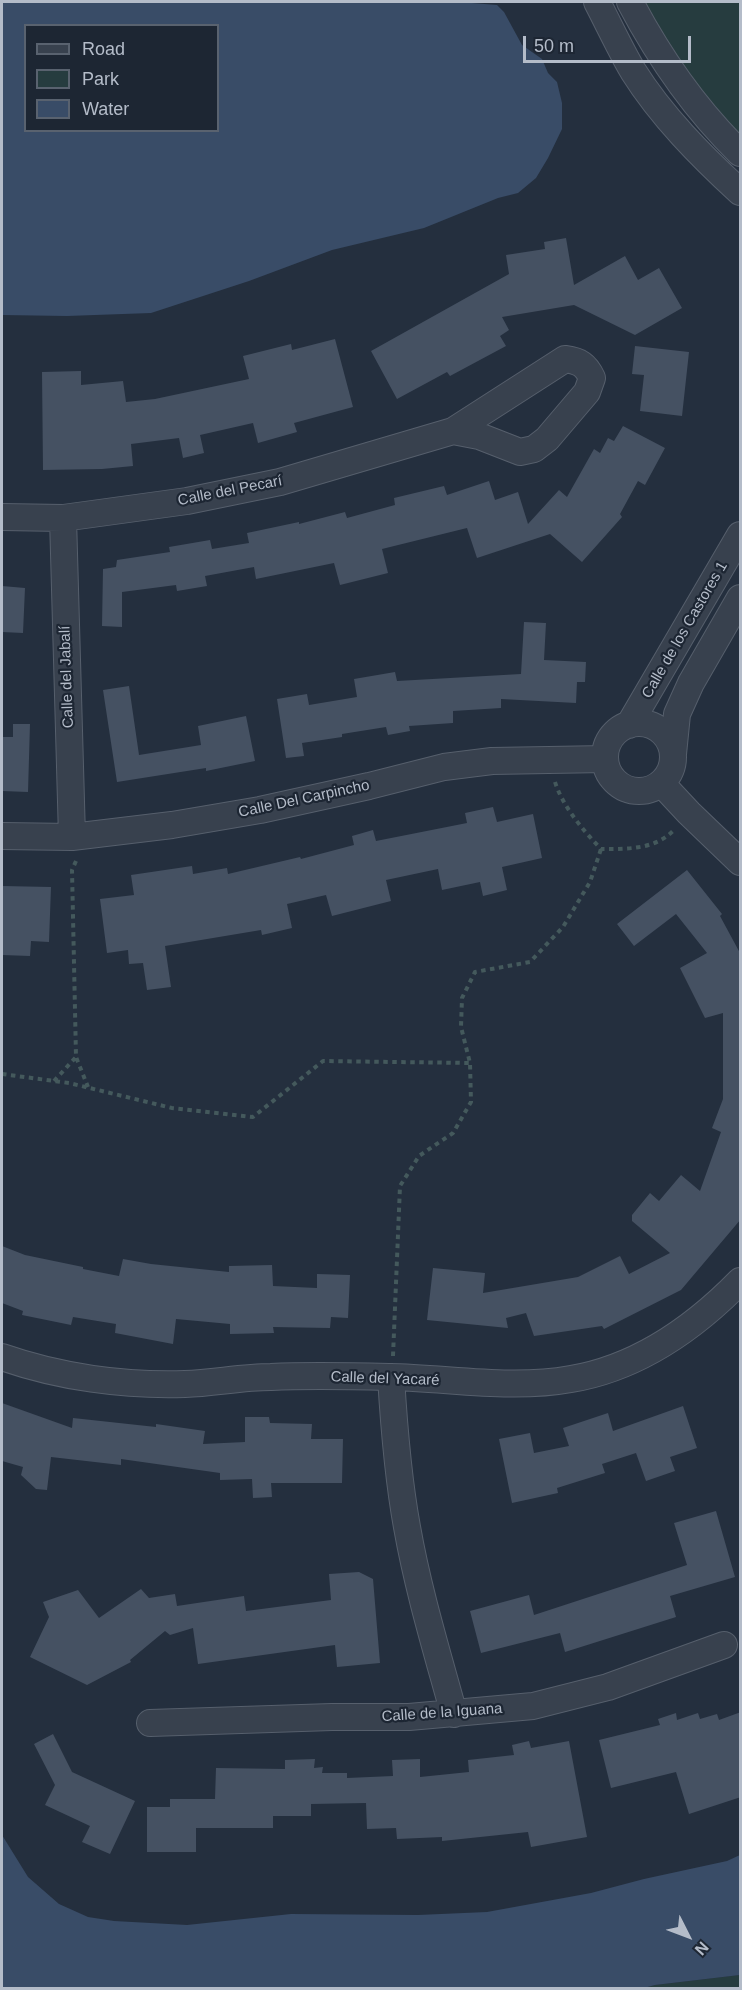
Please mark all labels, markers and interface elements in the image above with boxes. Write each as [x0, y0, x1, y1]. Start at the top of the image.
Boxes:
legend [24, 24, 219, 132]
scale bar [526, 24, 694, 62]
text: 50 m [534, 36, 574, 56]
text: Road [82, 39, 125, 59]
text: Park [82, 69, 119, 89]
text: Water [82, 99, 129, 119]
street label: Calle del Pecarí [176, 472, 284, 510]
street label: Calle de los Castores 1 [638, 558, 732, 702]
street label: Calle del Jabalí [56, 625, 78, 729]
street label: Calle Del Carpincho [237, 776, 371, 822]
street label: Calle del Yacaré [330, 1368, 440, 1390]
street label: Calle de la Iguana [381, 1700, 503, 1726]
north arrow [658, 1906, 718, 1966]
text: N [692, 1938, 712, 1958]

